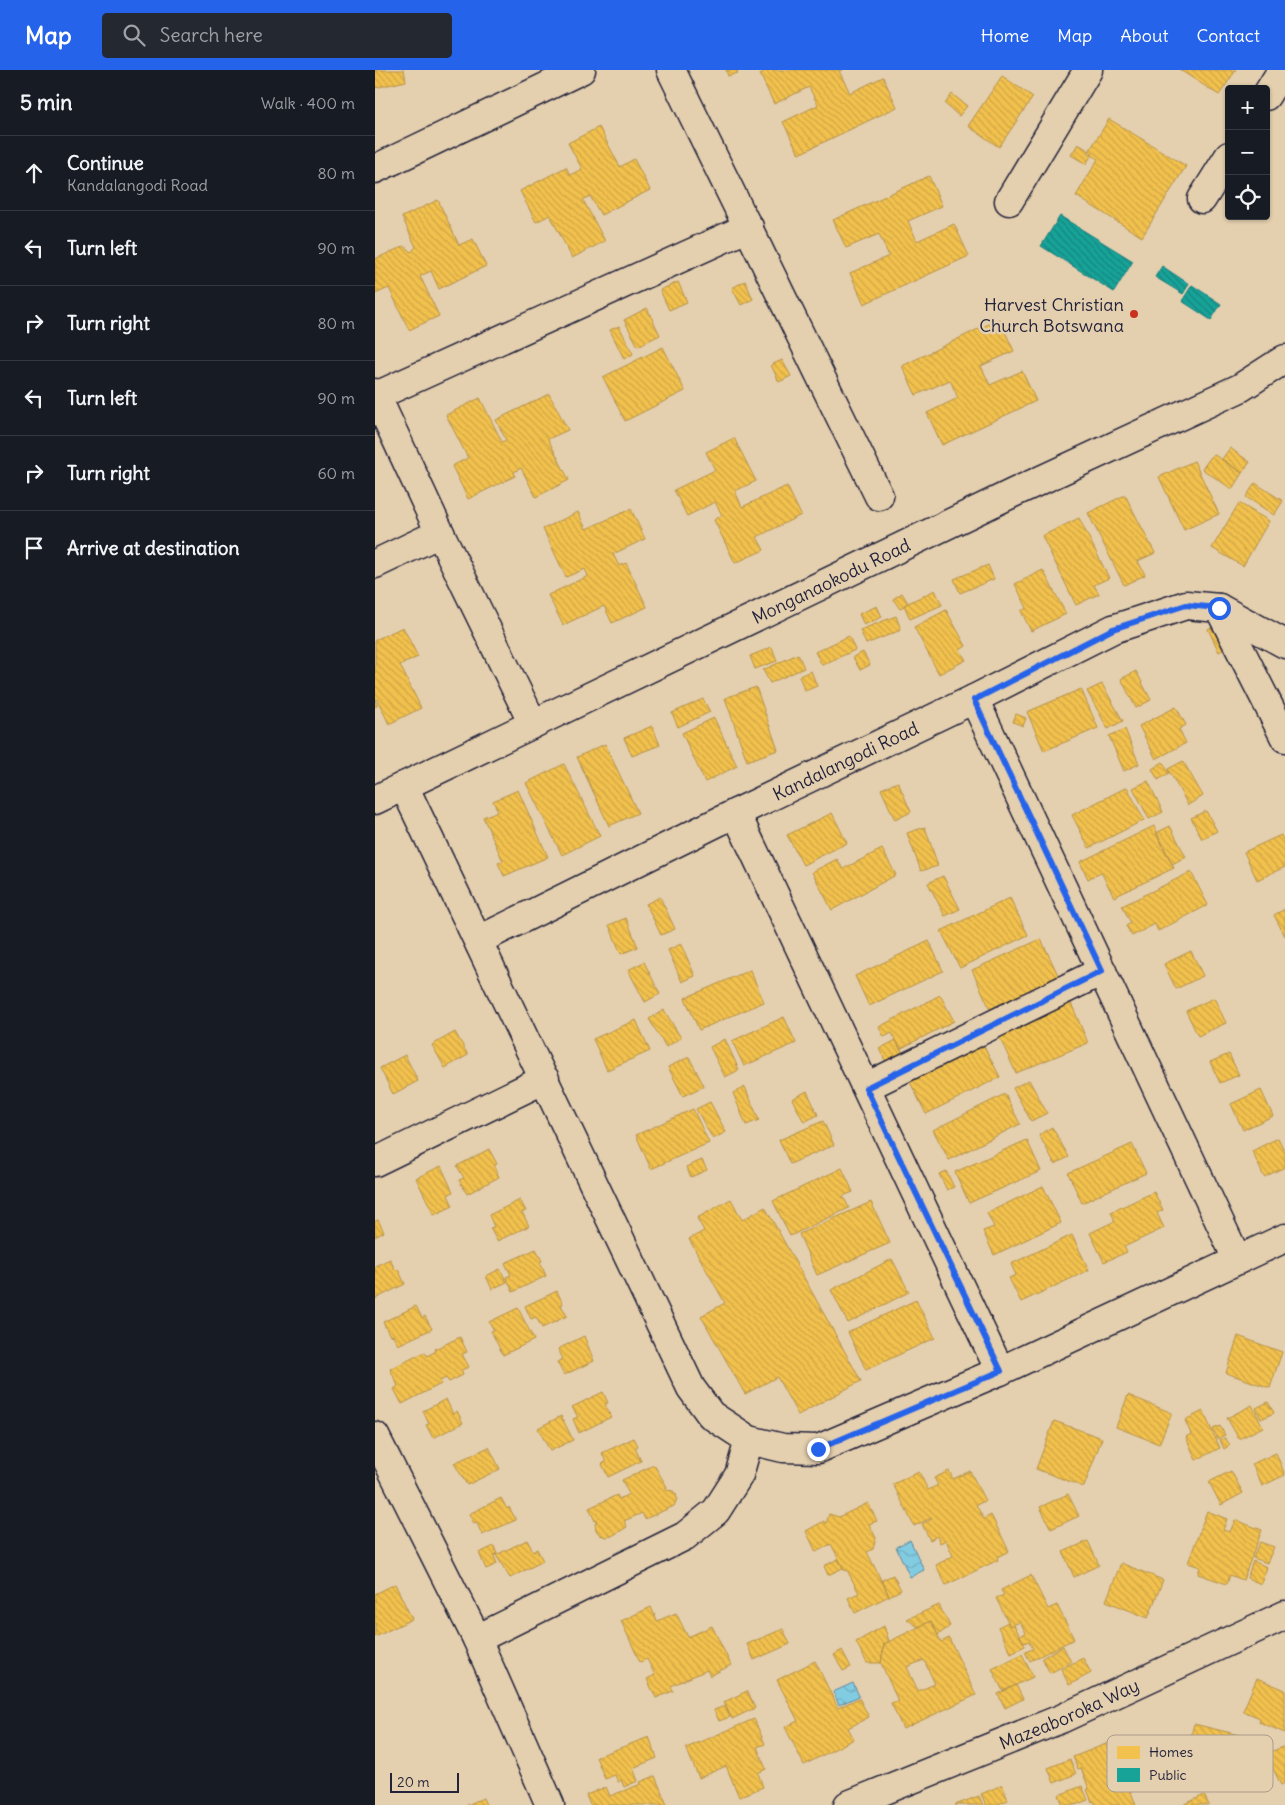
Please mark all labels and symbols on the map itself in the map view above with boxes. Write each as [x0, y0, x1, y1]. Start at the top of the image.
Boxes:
place label: Harvest Christian Church Botswana [979, 293, 1124, 337]
marker: Harvest Christian Church Botswana [1128, 308, 1140, 320]
street label: Monganaokodu Road [748, 533, 914, 628]
route start [1208, 597, 1231, 620]
street label: Kandalangodi Road [769, 716, 922, 805]
route end [807, 1438, 830, 1461]
street label: Mazeaboroka Way [996, 1673, 1142, 1754]
legend [1107, 1735, 1273, 1792]
text: Homes [1149, 1743, 1193, 1761]
text: Public [1149, 1766, 1187, 1784]
scale bar [390, 1770, 459, 1793]

